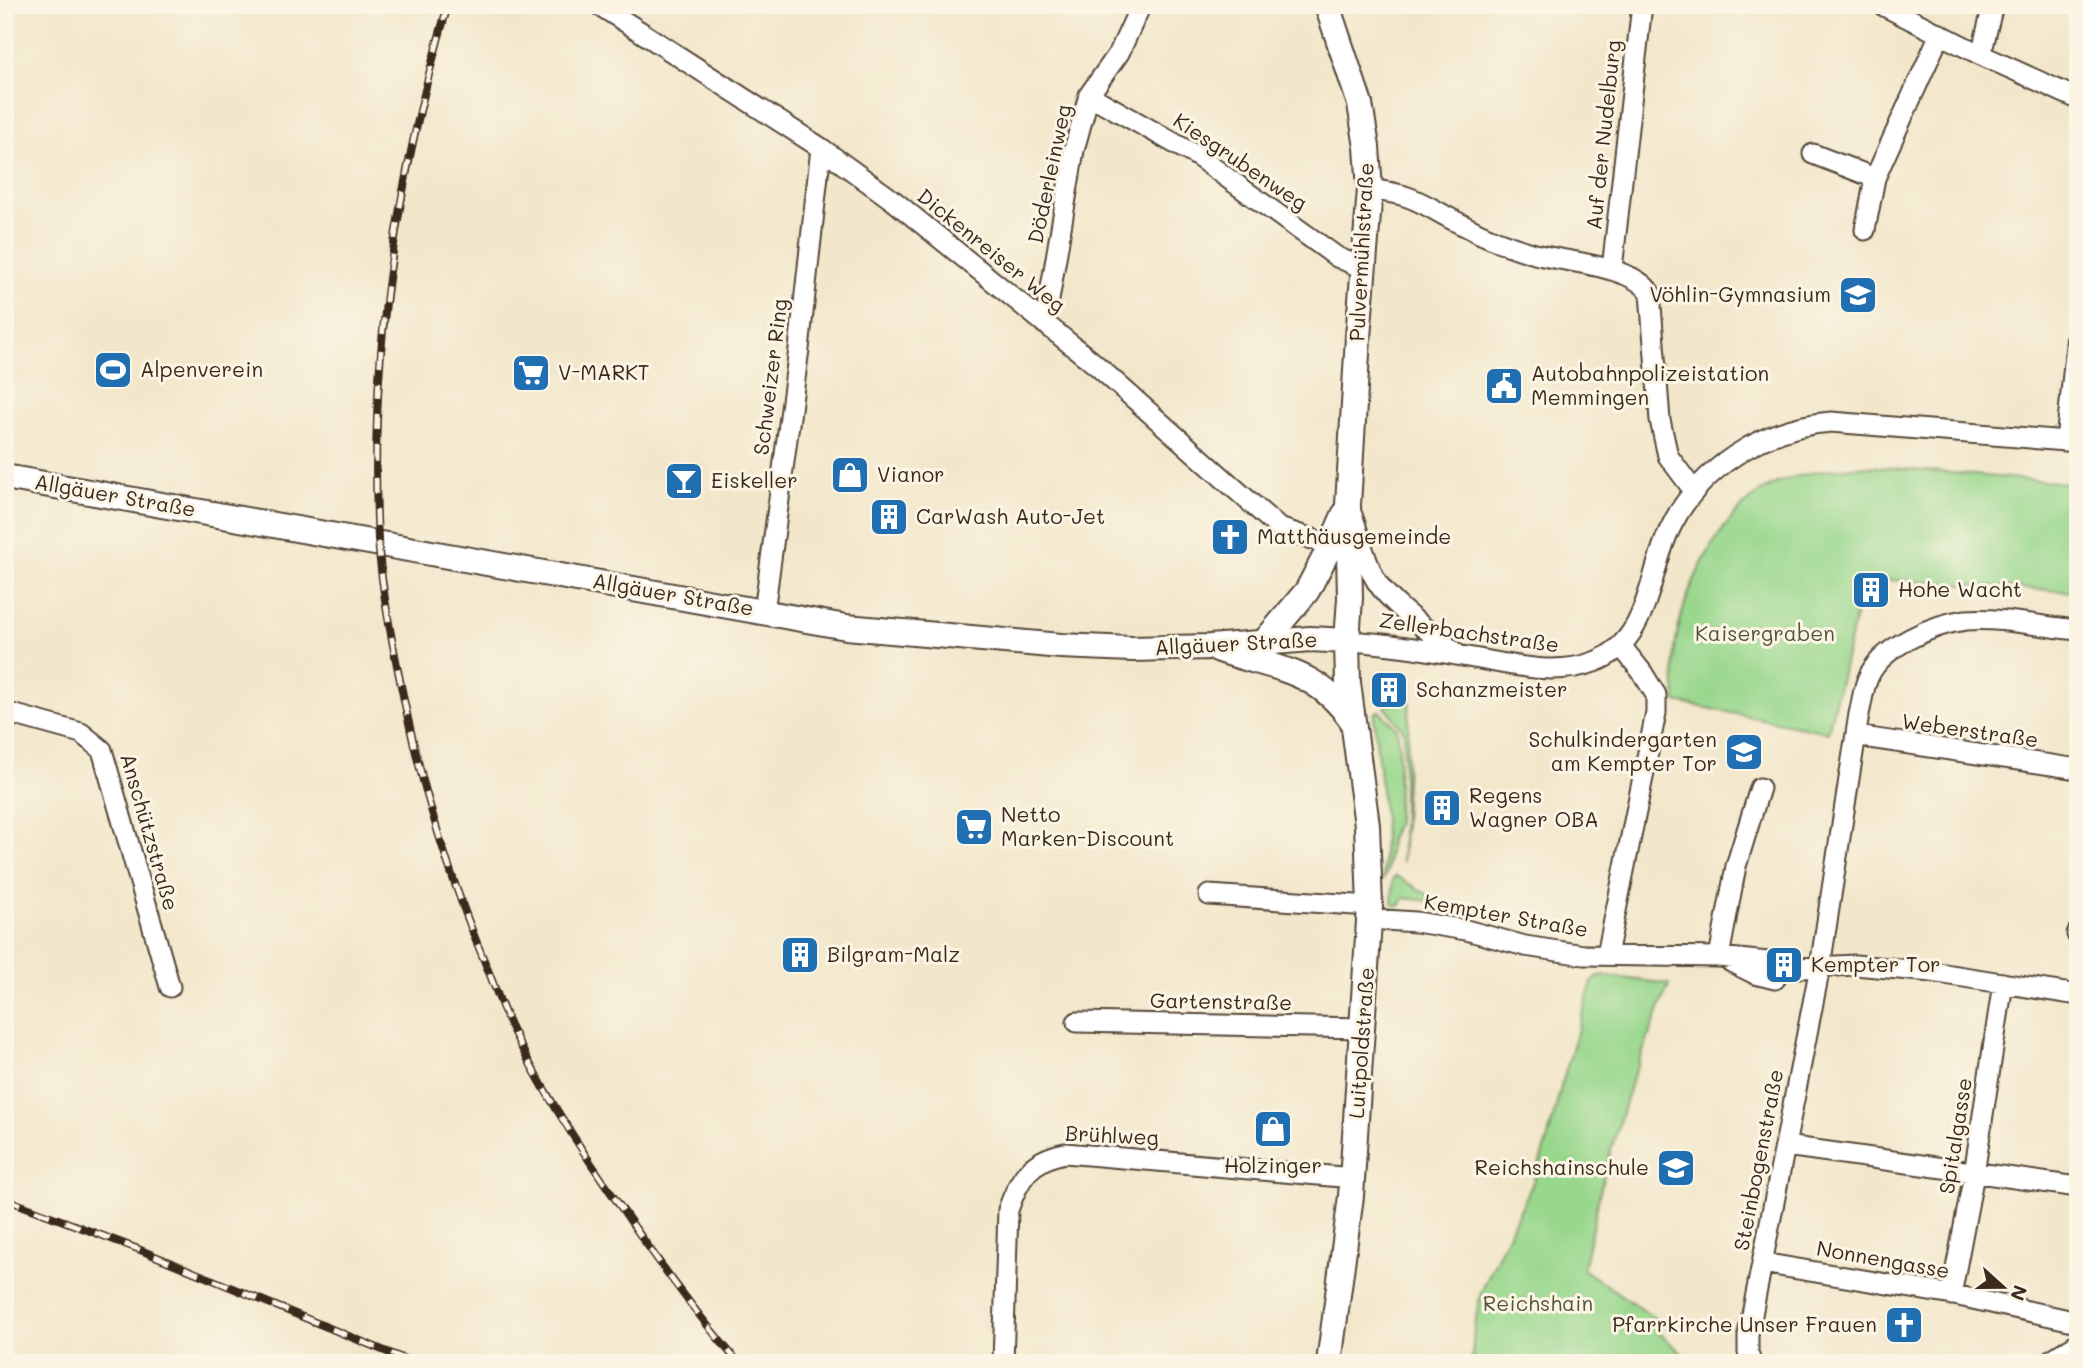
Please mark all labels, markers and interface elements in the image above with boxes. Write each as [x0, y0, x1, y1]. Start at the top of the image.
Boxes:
street label: Auf der Nudelburg [1579, 39, 1626, 231]
street label: Döderleinweg [1021, 102, 1076, 246]
street label: Kiesgrubenweg [1169, 106, 1313, 216]
street label: Pulvermühlstraße [1342, 162, 1379, 342]
street label: Dickenreiser Weg [912, 182, 1072, 318]
school or university icon: Vöhlin-Gymnasium [1837, 274, 1879, 316]
place label: Vöhlin-Gymnasium [1649, 280, 1831, 307]
street label: Schweizer Ring [747, 297, 793, 457]
sports icon: Alpenverein [92, 349, 134, 391]
supermarket icon: V-MARKT [510, 352, 552, 394]
place label: Alpenverein [140, 355, 263, 382]
place label: V-MARKT [558, 358, 650, 385]
place label: Autobahnpolizeistation Memmingen [1531, 359, 1769, 410]
public building icon: Autobahnpolizeistation Memmingen [1483, 365, 1525, 407]
shop icon: Vianor [829, 454, 871, 496]
bar icon: Eiskeller [663, 460, 705, 502]
place label: Vianor [877, 460, 945, 487]
place label: Eiskeller [711, 466, 798, 493]
street label: Allgäuer Straße [33, 467, 198, 522]
building icon: CarWash Auto-Jet [868, 496, 910, 538]
place label: CarWash Auto-Jet [916, 502, 1105, 529]
church icon: Matthäusgemeinde [1209, 516, 1251, 558]
place label: Matthäusgemeinde [1257, 522, 1451, 549]
street label: Allgäuer Straße [591, 566, 756, 621]
building icon: Hohe Wacht [1850, 569, 1892, 611]
place label: Hohe Wacht [1898, 575, 2022, 602]
street label: Zellerbachstraße [1378, 606, 1561, 657]
park label: Kaisergraben [1695, 619, 1835, 646]
street label: Allgäuer Straße [1154, 625, 1318, 660]
building icon: Schanzmeister [1368, 669, 1410, 711]
place label: Schanzmeister [1416, 675, 1568, 702]
street label: Weberstraße [1900, 707, 2040, 752]
place label: Schulkindergarten am Kempter Tor [1528, 725, 1717, 776]
school or university icon: Schulkindergarten am Kempter Tor [1723, 731, 1765, 773]
street label: Anschützstraße [115, 750, 186, 913]
place label: Regens Wagner OBA [1469, 781, 1599, 832]
building icon: Regens Wagner OBA [1421, 787, 1463, 829]
place label: Netto Marken-Discount [1001, 800, 1174, 851]
supermarket icon: Netto Marken-Discount [953, 806, 995, 848]
street label: Kempter Straße [1422, 887, 1590, 942]
building icon: Bilgram-Malz [779, 934, 821, 976]
place label: Bilgram-Malz [827, 940, 960, 967]
building icon: Kempter Tor [1763, 944, 1805, 986]
place label: Kempter Tor [1811, 950, 1941, 977]
street label: Luitpoldstraße [1342, 966, 1379, 1119]
street label: Gartenstraße [1150, 986, 1292, 1015]
street label: Steinbogenstraße [1727, 1067, 1788, 1253]
street label: Spitalgasse [1932, 1076, 1977, 1196]
shop icon: Holzinger [1252, 1108, 1294, 1150]
street label: Brühlweg [1065, 1119, 1160, 1150]
school or university icon: Reichshainschule [1655, 1147, 1697, 1189]
place label: Holzinger [1224, 1151, 1322, 1178]
place label: Reichshainschule [1475, 1153, 1649, 1180]
street label: Nonnengasse [1815, 1234, 1952, 1283]
north arrow [1968, 1252, 2038, 1322]
text: N [2005, 1282, 2034, 1304]
park label: Reichshain [1483, 1289, 1593, 1316]
church icon: Pfarrkirche Unser Frauen [1883, 1304, 1925, 1346]
place label: Pfarrkirche Unser Frauen [1612, 1310, 1877, 1337]

